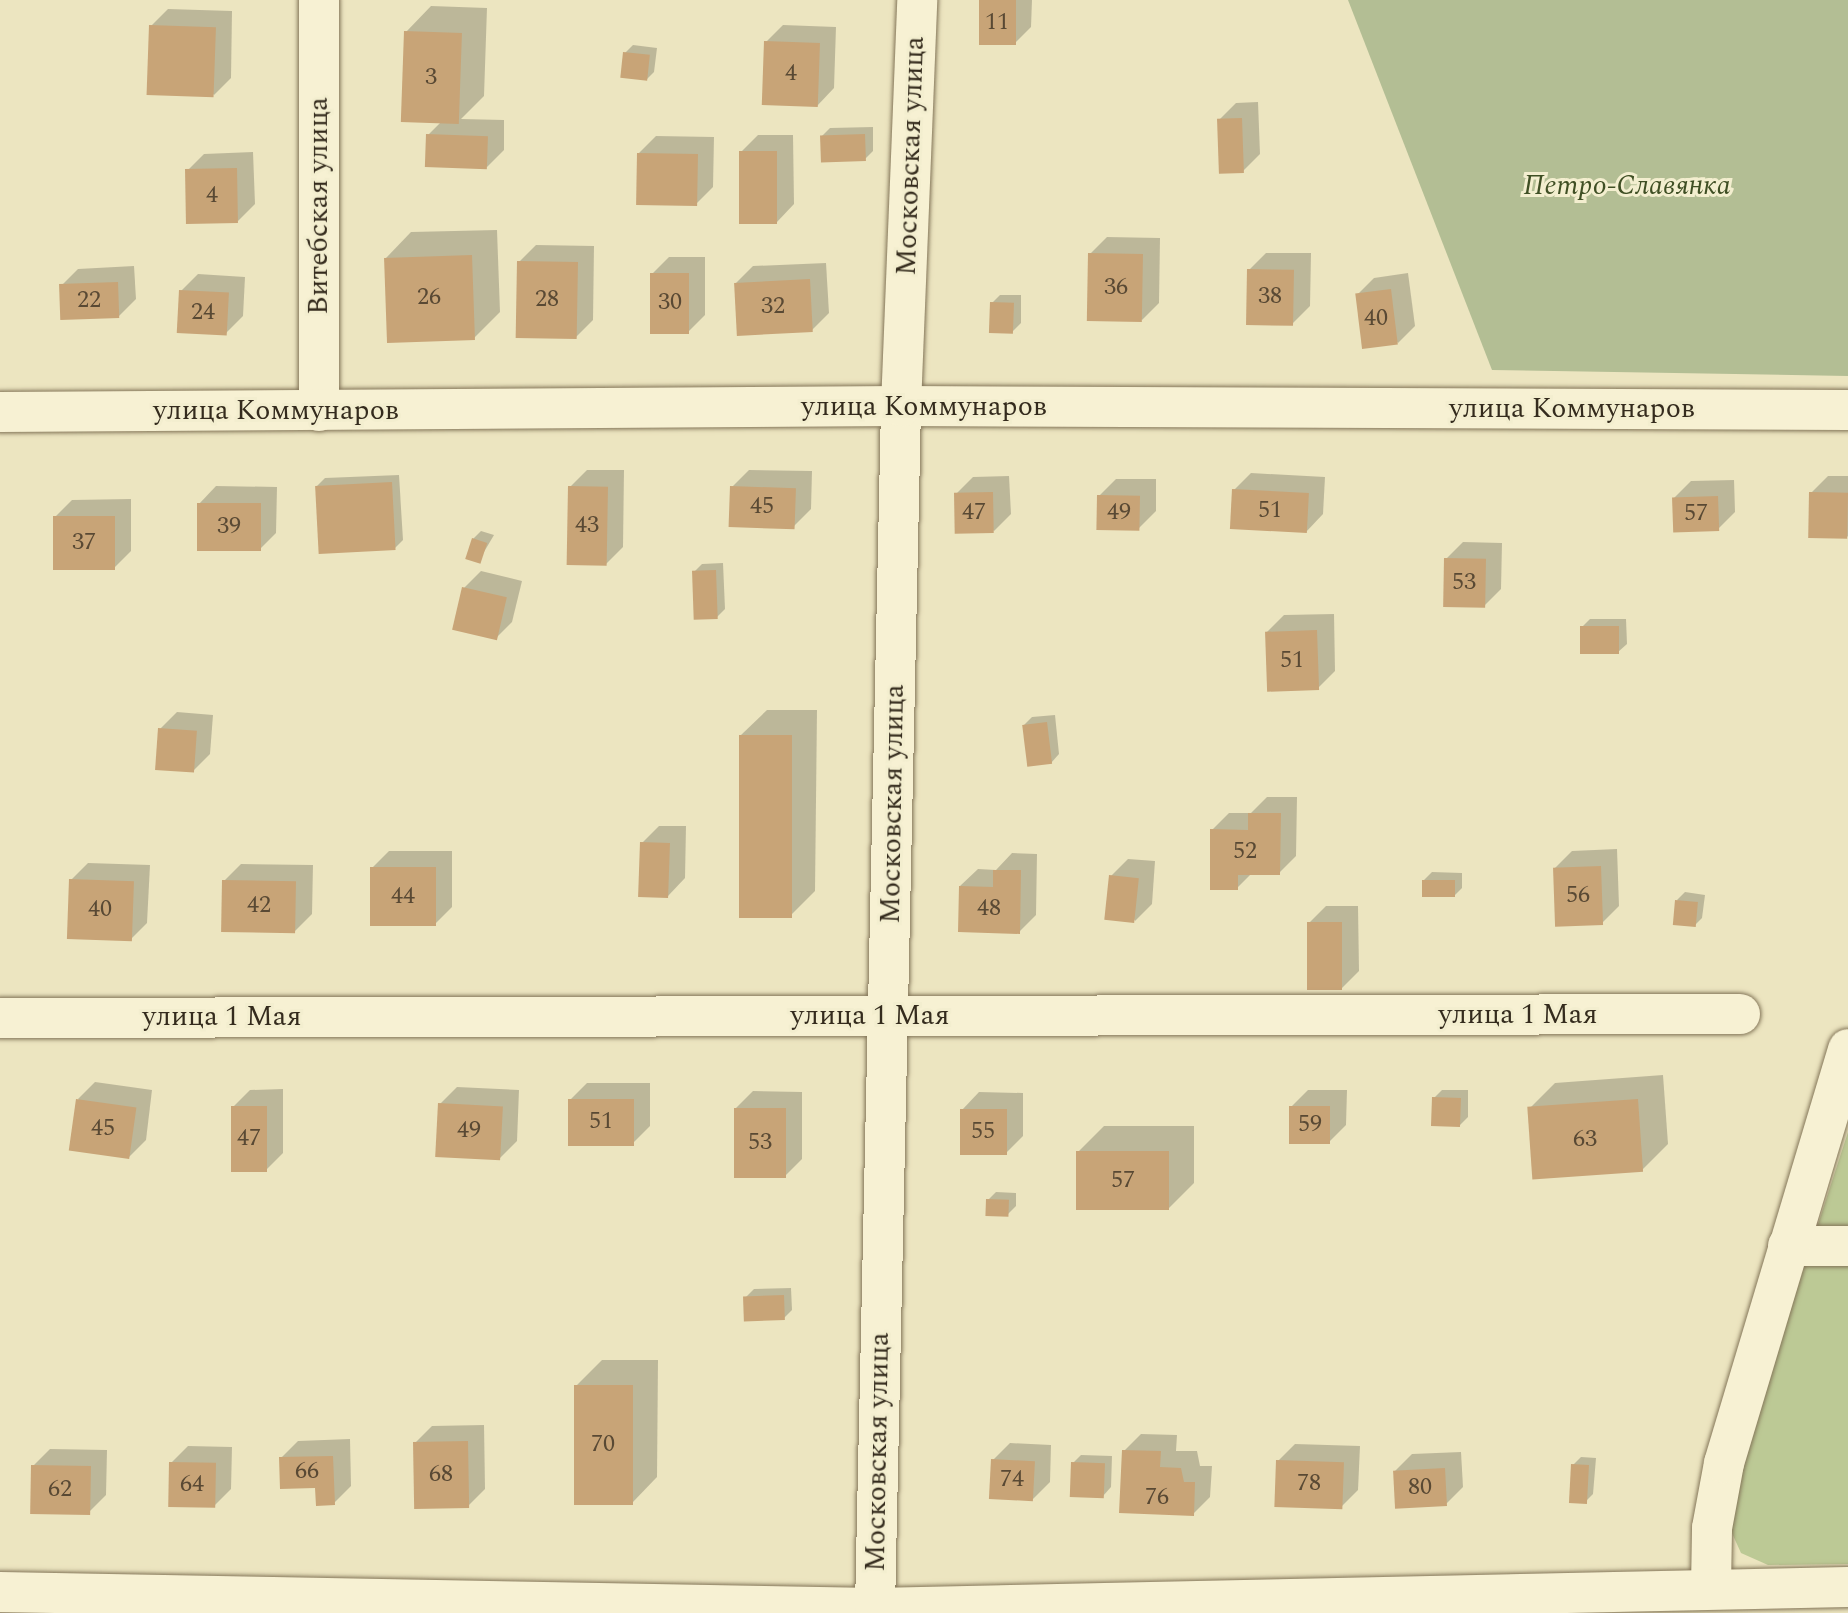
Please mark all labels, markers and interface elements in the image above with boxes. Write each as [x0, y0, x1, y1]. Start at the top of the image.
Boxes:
house number: 11 [985, 9, 1009, 37]
street label: Московская улица [890, 36, 932, 276]
house number: 4 [785, 60, 797, 88]
house number: 3 [425, 64, 437, 92]
street label: Витебская улица [302, 97, 336, 315]
park label: Петро-Славянка [1523, 169, 1731, 203]
house number: 4 [206, 182, 218, 210]
house number: 36 [1104, 274, 1128, 302]
house number: 38 [1258, 283, 1282, 311]
house number: 26 [417, 284, 441, 312]
house number: 28 [535, 286, 559, 314]
house number: 22 [77, 287, 101, 315]
house number: 30 [658, 289, 682, 317]
house number: 32 [761, 293, 785, 321]
house number: 24 [191, 299, 215, 327]
house number: 40 [1364, 305, 1388, 333]
street label: улица Коммунаров [801, 390, 1047, 424]
street label: улица Коммунаров [1449, 392, 1695, 426]
street label: улица Коммунаров [153, 394, 399, 428]
house number: 45 [750, 493, 774, 521]
house number: 51 [1258, 497, 1282, 525]
house number: 47 [962, 499, 986, 527]
house number: 49 [1107, 499, 1131, 527]
house number: 57 [1684, 500, 1708, 528]
house number: 43 [575, 512, 599, 540]
house number: 39 [217, 513, 241, 541]
house number: 37 [72, 529, 96, 557]
house number: 53 [1452, 569, 1476, 597]
house number: 51 [1280, 647, 1304, 675]
street label: Московская улица [874, 684, 912, 924]
house number: 52 [1233, 838, 1257, 866]
house number: 56 [1566, 882, 1590, 910]
house number: 44 [391, 883, 415, 911]
house number: 42 [247, 892, 271, 920]
house number: 48 [977, 895, 1001, 923]
house number: 40 [88, 896, 112, 924]
street label: улица 1 Мая [1439, 998, 1597, 1032]
street label: улица 1 Мая [791, 999, 949, 1033]
street label: улица 1 Мая [143, 1000, 301, 1034]
house number: 51 [589, 1108, 613, 1136]
house number: 59 [1298, 1111, 1322, 1139]
house number: 45 [91, 1115, 115, 1143]
house number: 49 [457, 1117, 481, 1145]
house number: 55 [971, 1118, 995, 1146]
house number: 47 [237, 1125, 261, 1153]
house number: 63 [1573, 1126, 1597, 1154]
house number: 53 [748, 1129, 772, 1157]
house number: 57 [1111, 1167, 1135, 1195]
street label: Московская улица [859, 1332, 897, 1572]
house number: 70 [591, 1431, 615, 1459]
house number: 66 [295, 1458, 319, 1486]
house number: 68 [429, 1461, 453, 1489]
house number: 74 [1000, 1466, 1024, 1494]
house number: 78 [1297, 1470, 1321, 1498]
house number: 64 [180, 1471, 204, 1499]
house number: 80 [1408, 1474, 1432, 1502]
house number: 62 [48, 1476, 72, 1504]
house number: 76 [1145, 1484, 1169, 1512]

